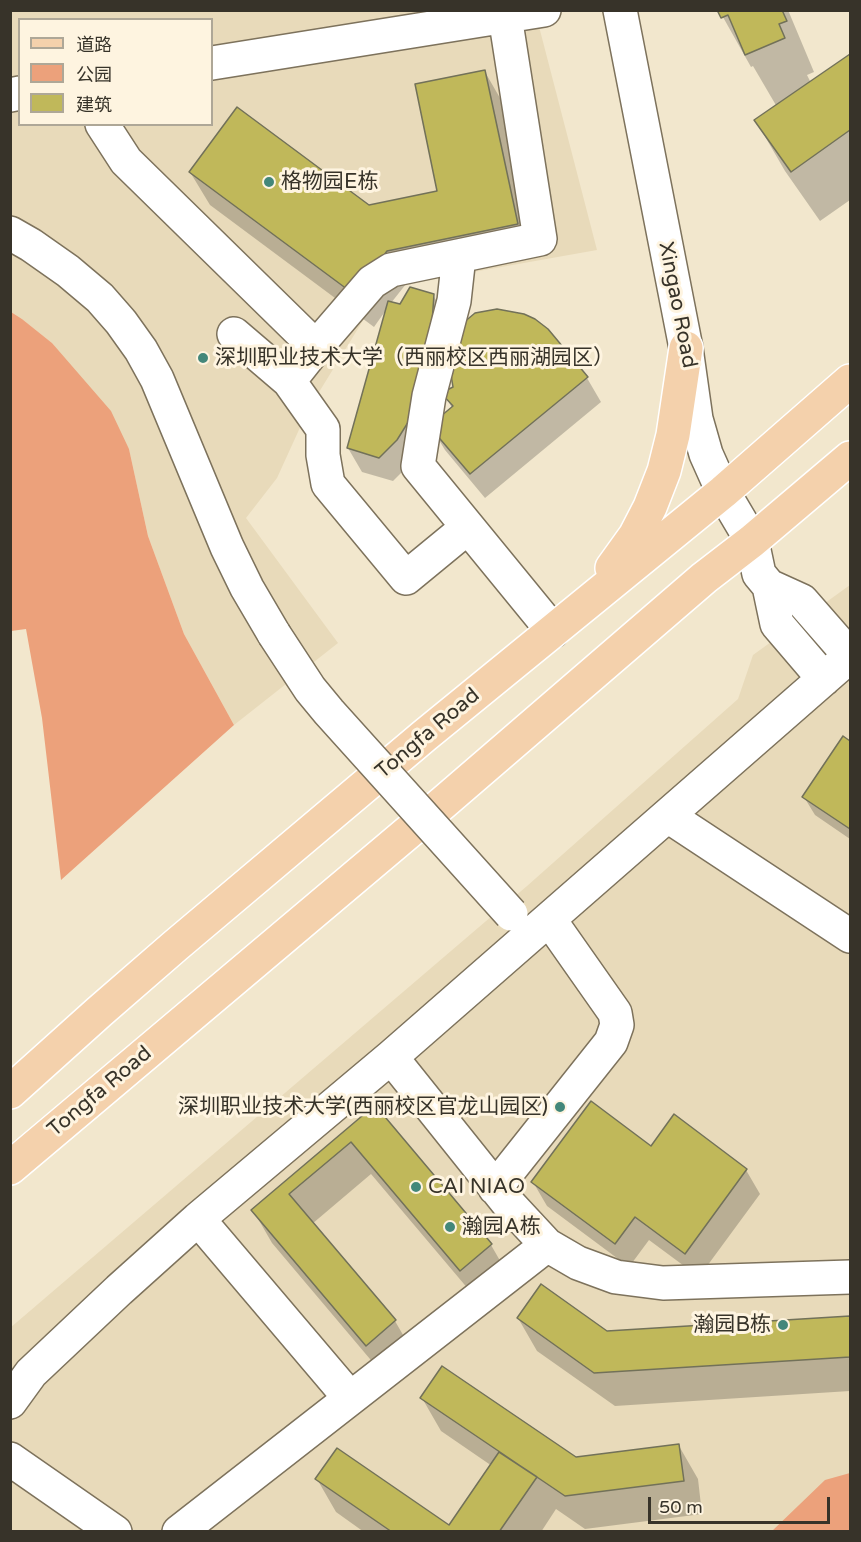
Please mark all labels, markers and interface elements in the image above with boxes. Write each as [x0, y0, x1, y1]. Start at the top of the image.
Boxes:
legend [18, 18, 213, 126]
text: 道路 [76, 34, 112, 56]
text: 公园 [76, 64, 112, 86]
text: 建筑 [76, 94, 112, 116]
place label: 格物园E栋 [281, 169, 378, 195]
marker: 格物园E栋 [262, 175, 276, 189]
street label: Xingao Road [652, 240, 702, 370]
place label: 深圳职业技术大学（西丽校区西丽湖园区） [215, 345, 614, 371]
marker: 深圳职业技术大学（西丽校区西丽湖园区） [196, 351, 210, 365]
street label: Tongfa Road [371, 683, 485, 785]
street label: Tongfa Road [43, 1041, 157, 1143]
place label: 深圳职业技术大学(西丽校区官龙山园区) [178, 1094, 548, 1120]
marker: 深圳职业技术大学(西丽校区官龙山园区) [553, 1100, 567, 1114]
place label: CAI NIAO [428, 1174, 525, 1200]
marker: CAI NIAO [409, 1180, 423, 1194]
place label: 瀚园A栋 [462, 1214, 541, 1240]
marker: 瀚园A栋 [443, 1220, 457, 1234]
place label: 瀚园B栋 [693, 1312, 771, 1338]
marker: 瀚园B栋 [776, 1318, 790, 1332]
scale bar [651, 1485, 832, 1523]
text: 50 m [659, 1496, 703, 1518]

